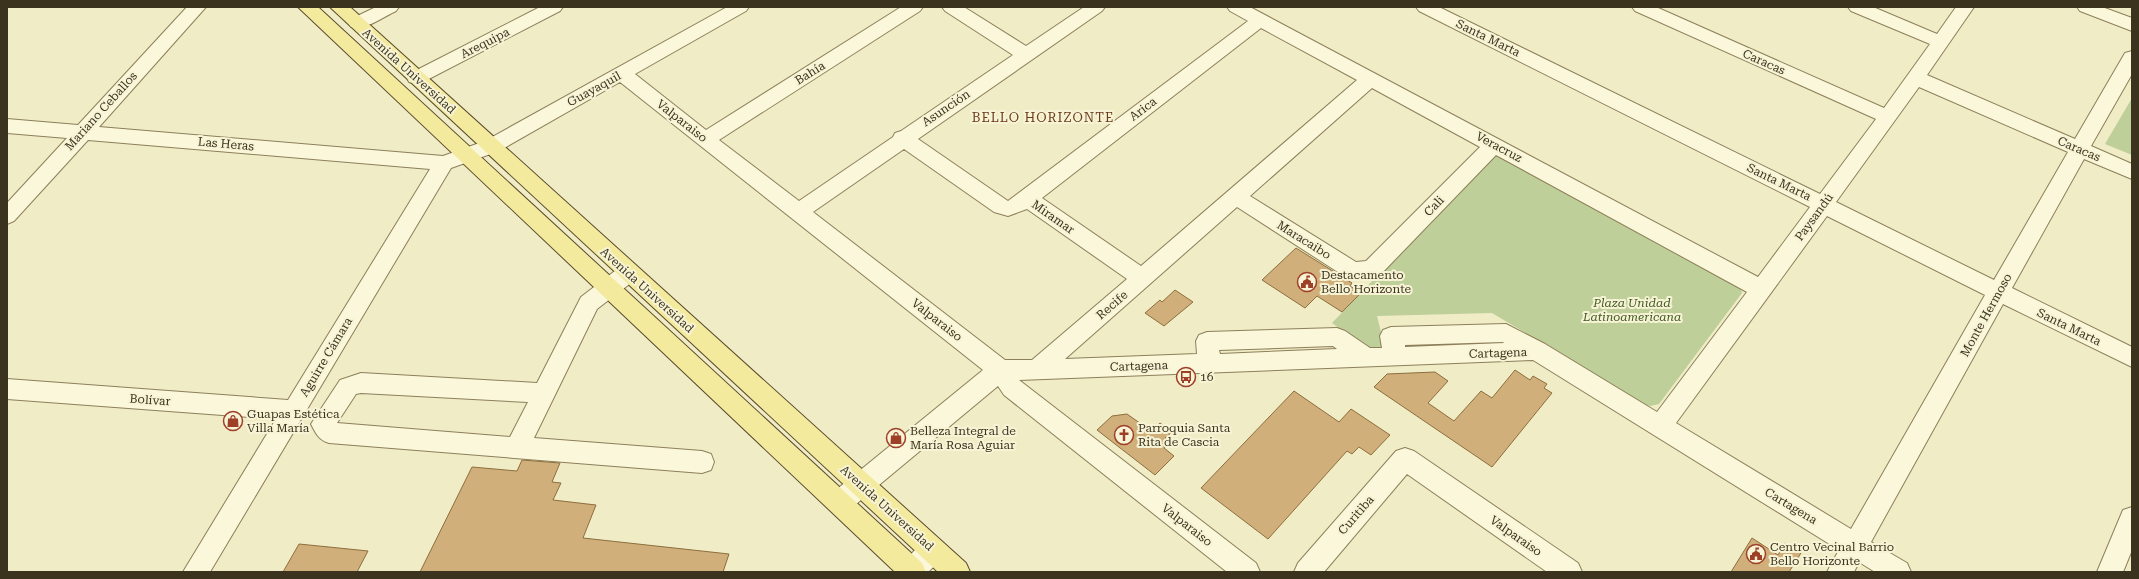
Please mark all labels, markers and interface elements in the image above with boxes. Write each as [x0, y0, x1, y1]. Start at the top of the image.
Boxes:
street label: Santa Marta [1454, 16, 1523, 60]
street label: Avenida Universidad [360, 25, 459, 117]
street label: Arequipa [458, 25, 512, 61]
street label: Caracas [1740, 46, 1788, 78]
street label: Bahía [792, 58, 828, 88]
street label: Guayaquil [565, 68, 624, 109]
street label: Mariano Ceballos [62, 69, 140, 153]
street label: Asunción [919, 87, 973, 129]
street label: Arica [1127, 94, 1160, 124]
street label: Valparaiso [654, 97, 710, 145]
district label: BELLO HORIZONTE [972, 110, 1114, 125]
street label: Veracruz [1474, 129, 1525, 165]
street label: Caracas [2055, 134, 2103, 164]
street label: Las Heras [197, 135, 255, 153]
street label: Santa Marta [1745, 160, 1814, 204]
street label: Paysandú [1792, 190, 1836, 244]
street label: Cali [1421, 193, 1447, 219]
street label: Miramar [1029, 197, 1077, 237]
street label: Maracaibo [1274, 218, 1334, 262]
street label: Avenida Universidad [598, 244, 697, 336]
place label: Destacamento Bello Horizonte [1321, 268, 1411, 296]
public building icon: Destacamento Bello Horizonte [1296, 271, 1318, 293]
street label: Monte Hermoso [1957, 271, 2015, 359]
street label: Recife [1094, 287, 1131, 322]
street label: Valparaiso [909, 296, 965, 344]
park label: Plaza Unidad Latinoamericana [1582, 296, 1681, 324]
street label: Santa Marta [2035, 305, 2104, 349]
street label: Aguirre Cámara [297, 314, 355, 399]
street label: Cartagena [1469, 345, 1528, 361]
street label: Cartagena [1110, 358, 1169, 374]
bus stop icon: 16 [1175, 366, 1197, 388]
place label: 16 [1200, 370, 1214, 384]
street label: Bolívar [129, 392, 171, 408]
place label: Guapas Estética Villa María [247, 407, 340, 435]
shop icon: Guapas Estética Villa María [222, 410, 244, 432]
place label: Parroquia Santa Rita de Cascia [1138, 421, 1231, 449]
place label: Belleza Integral de María Rosa Aguiar [910, 424, 1016, 452]
church icon: Parroquia Santa Rita de Cascia [1113, 424, 1135, 446]
shop icon: Belleza Integral de María Rosa Aguiar [885, 427, 907, 449]
street label: Avenida Universidad [838, 462, 937, 554]
street label: Cartagena [1762, 485, 1820, 527]
street label: Curitiba [1335, 492, 1377, 537]
street label: Valparaiso [1159, 501, 1215, 549]
street label: Valparaiso [1487, 513, 1545, 559]
place label: Centro Vecinal Barrio Bello Horizonte [1770, 540, 1894, 568]
public building icon: Centro Vecinal Barrio Bello Horizonte [1745, 543, 1767, 565]

